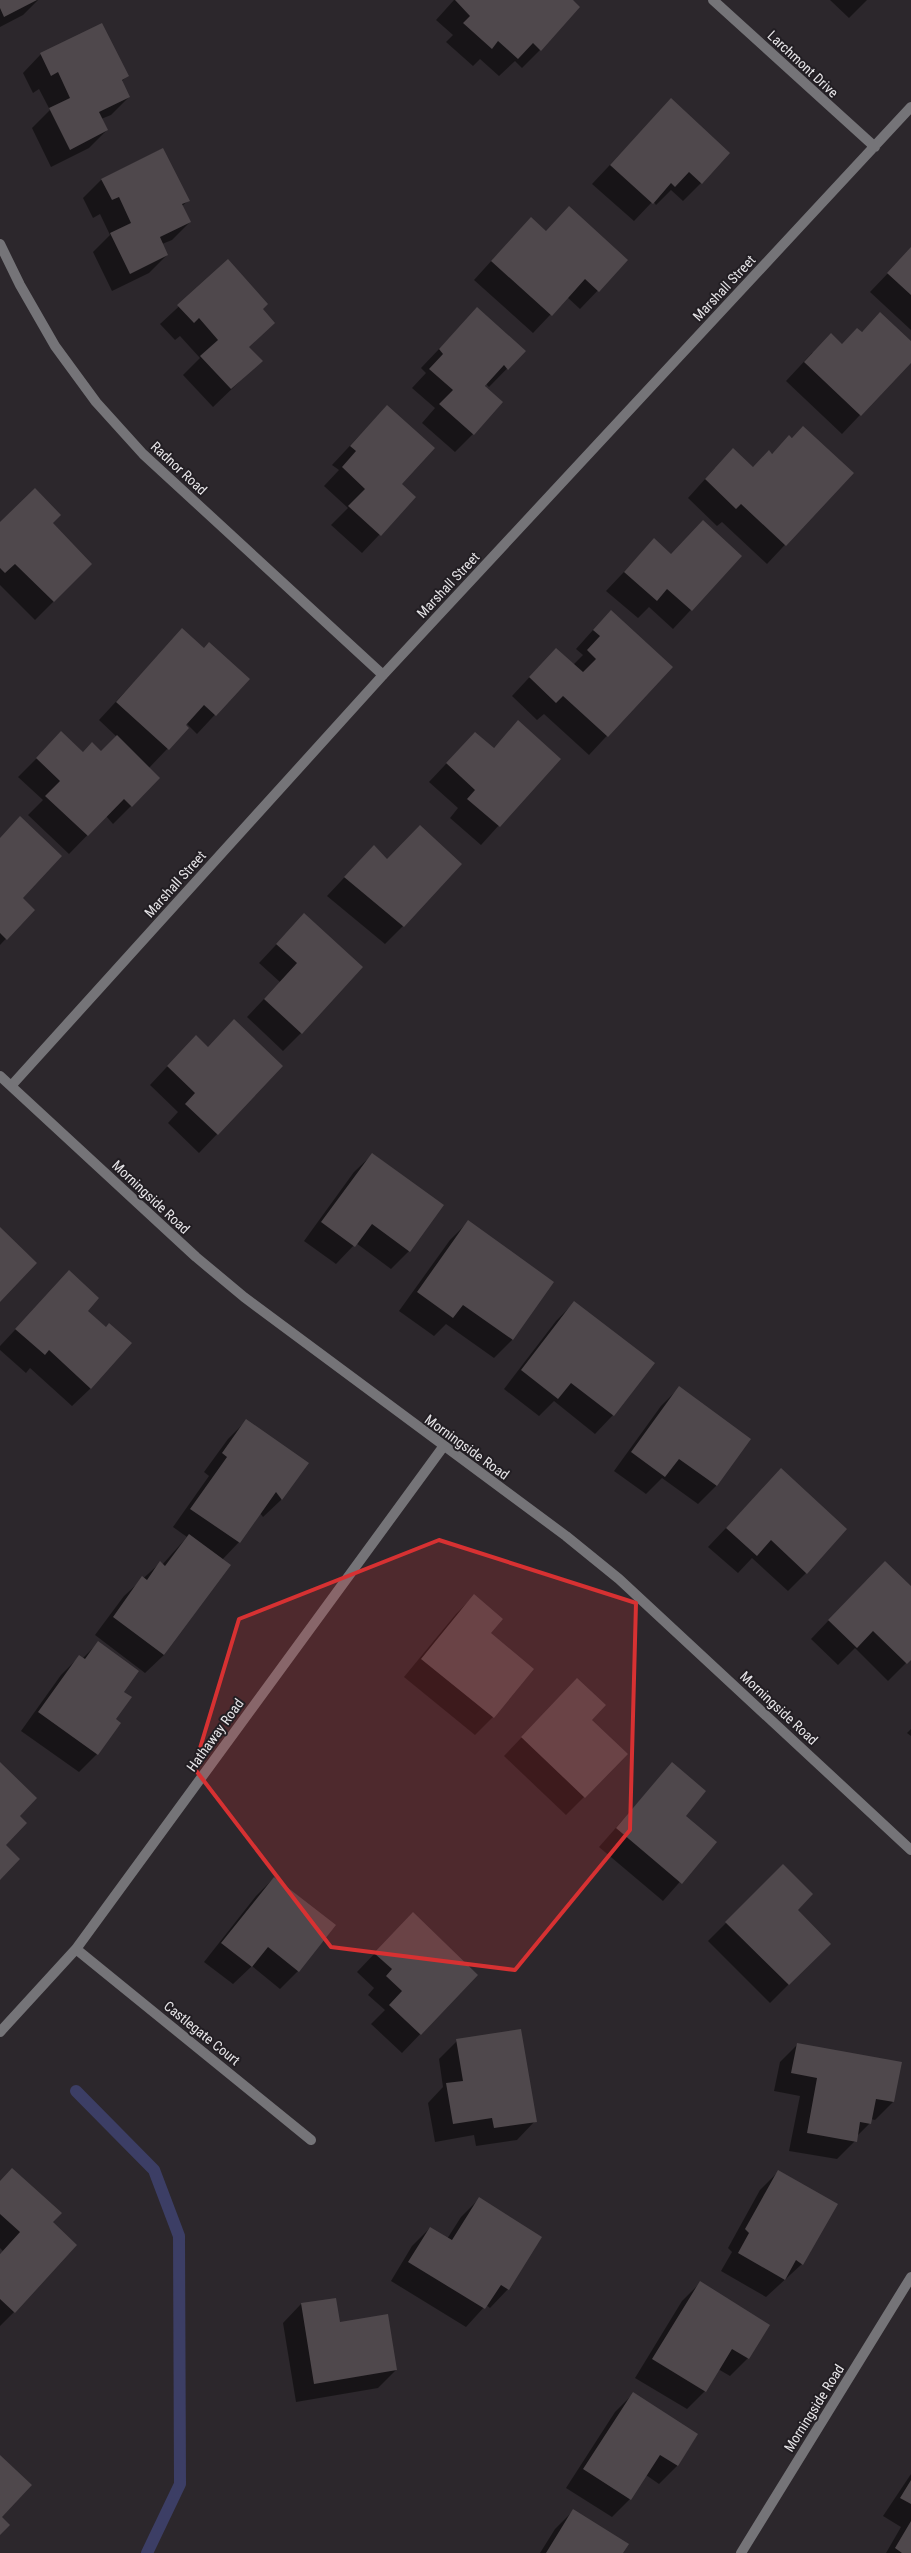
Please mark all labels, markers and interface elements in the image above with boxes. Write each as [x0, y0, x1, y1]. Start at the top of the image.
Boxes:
street label: Larchmont Drive [764, 27, 842, 101]
street label: Marshall Street [690, 252, 758, 324]
street label: Radnor Road [148, 438, 210, 498]
street label: Marshall Street [414, 549, 482, 621]
street label: Marshall Street [141, 847, 209, 921]
street label: Morningside Road [109, 1157, 193, 1237]
street label: Morningside Road [422, 1411, 512, 1483]
street label: Morningside Road [737, 1668, 821, 1748]
street label: Hathaway Road [183, 1696, 247, 1774]
street label: Castlegate Court [161, 1998, 243, 2068]
street label: Morningside Road [781, 2361, 847, 2455]

